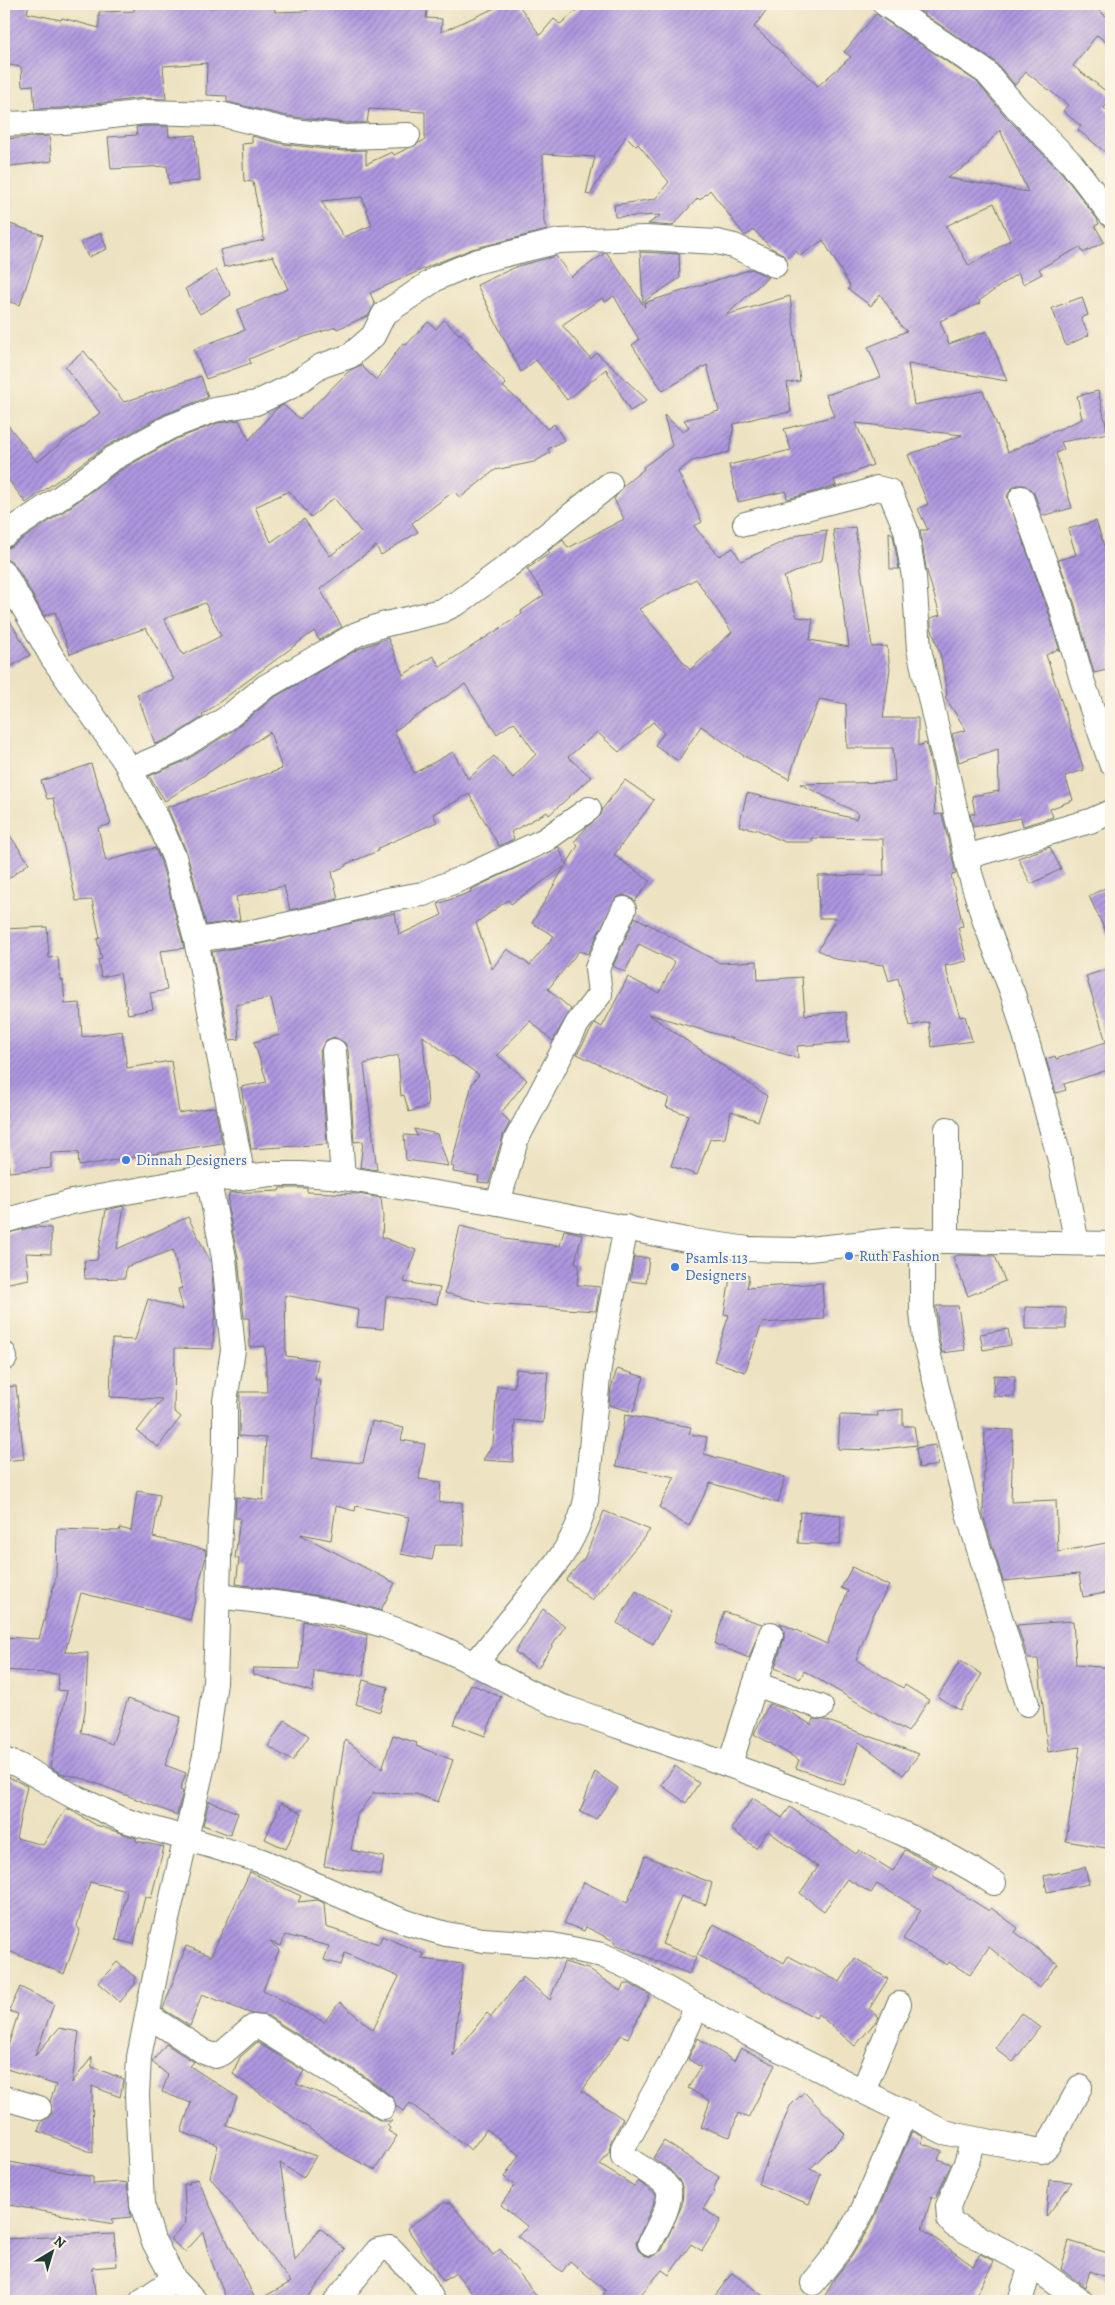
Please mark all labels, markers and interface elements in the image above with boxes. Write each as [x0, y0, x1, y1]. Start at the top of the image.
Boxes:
place label: Dinnah Designers [136, 1150, 247, 1170]
marker: Dinnah Designers [120, 1154, 132, 1166]
place label: Ruth Fashion [859, 1246, 940, 1266]
place label: Psamls 113 Designers [685, 1248, 748, 1285]
marker: Ruth Fashion [843, 1250, 855, 1262]
marker: Psamls 113 Designers [669, 1261, 681, 1273]
north arrow [28, 2228, 78, 2278]
text: N [50, 2232, 70, 2253]

